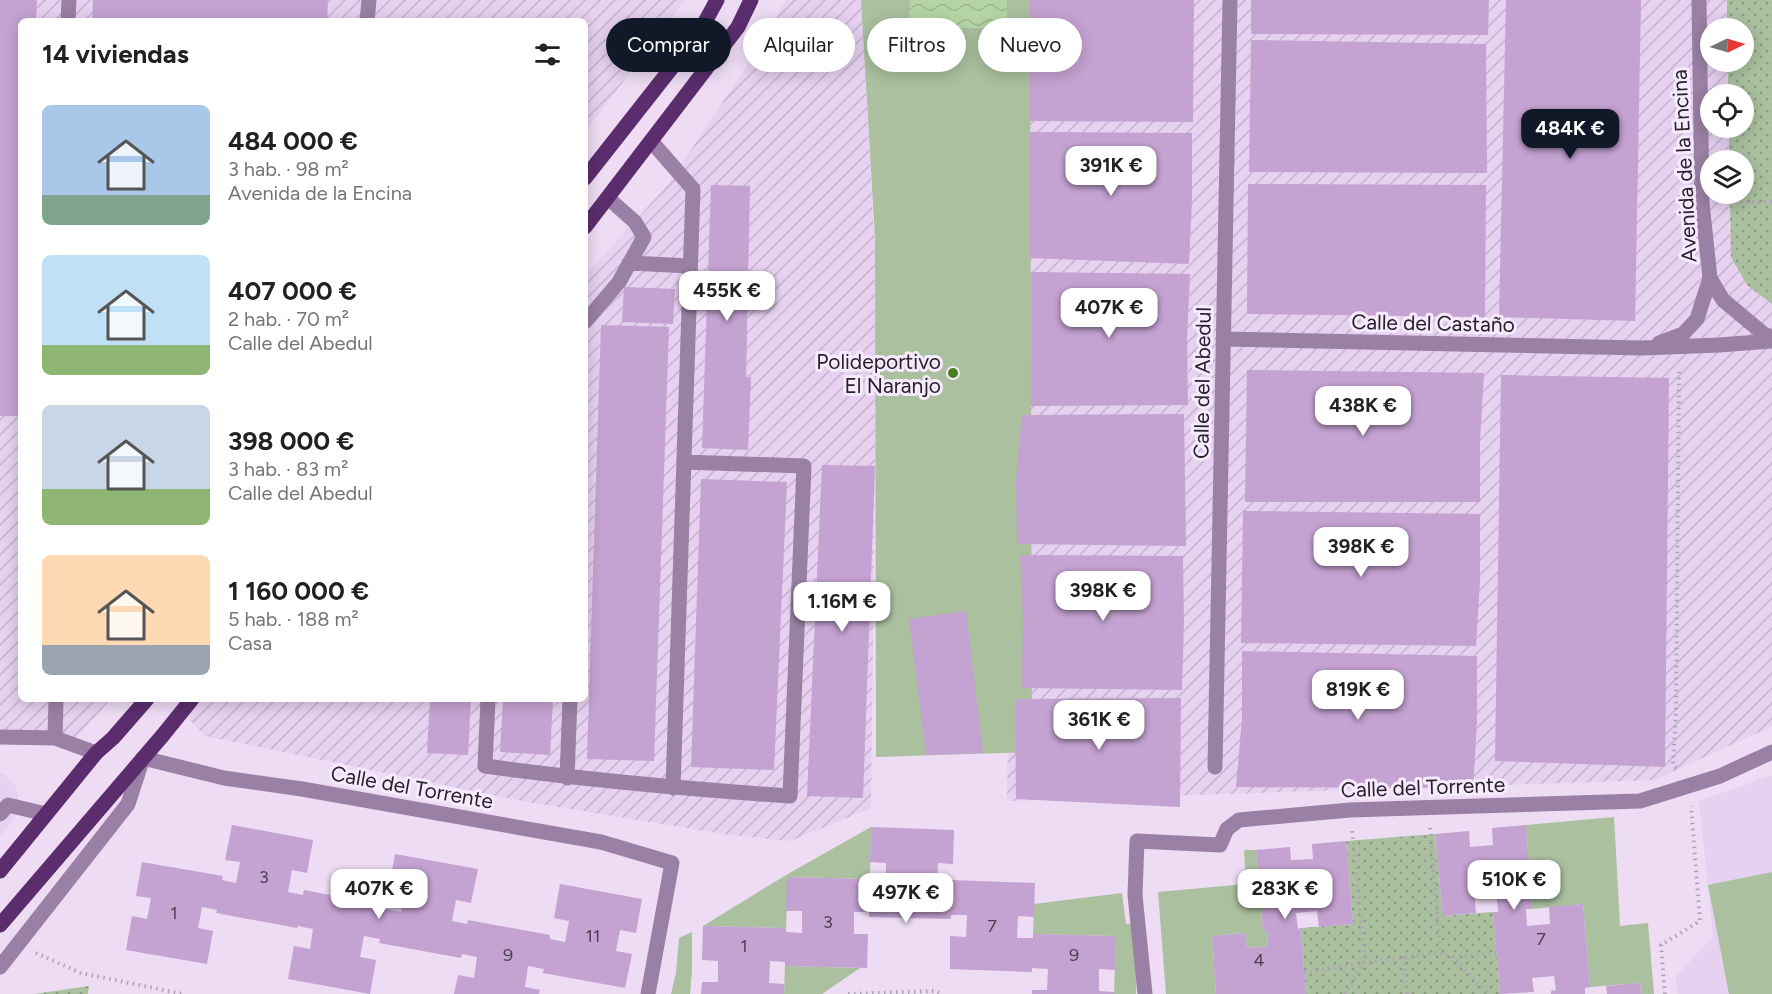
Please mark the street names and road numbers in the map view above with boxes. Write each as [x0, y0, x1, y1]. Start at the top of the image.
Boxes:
street label: Avenida de la Encina [1666, 69, 1702, 263]
street label: Calle del Abedul [1188, 307, 1216, 459]
street label: Calle del Castaño [1351, 309, 1515, 337]
street label: Calle del Torrente [329, 760, 495, 814]
street label: Calle del Torrente [1340, 772, 1506, 802]

